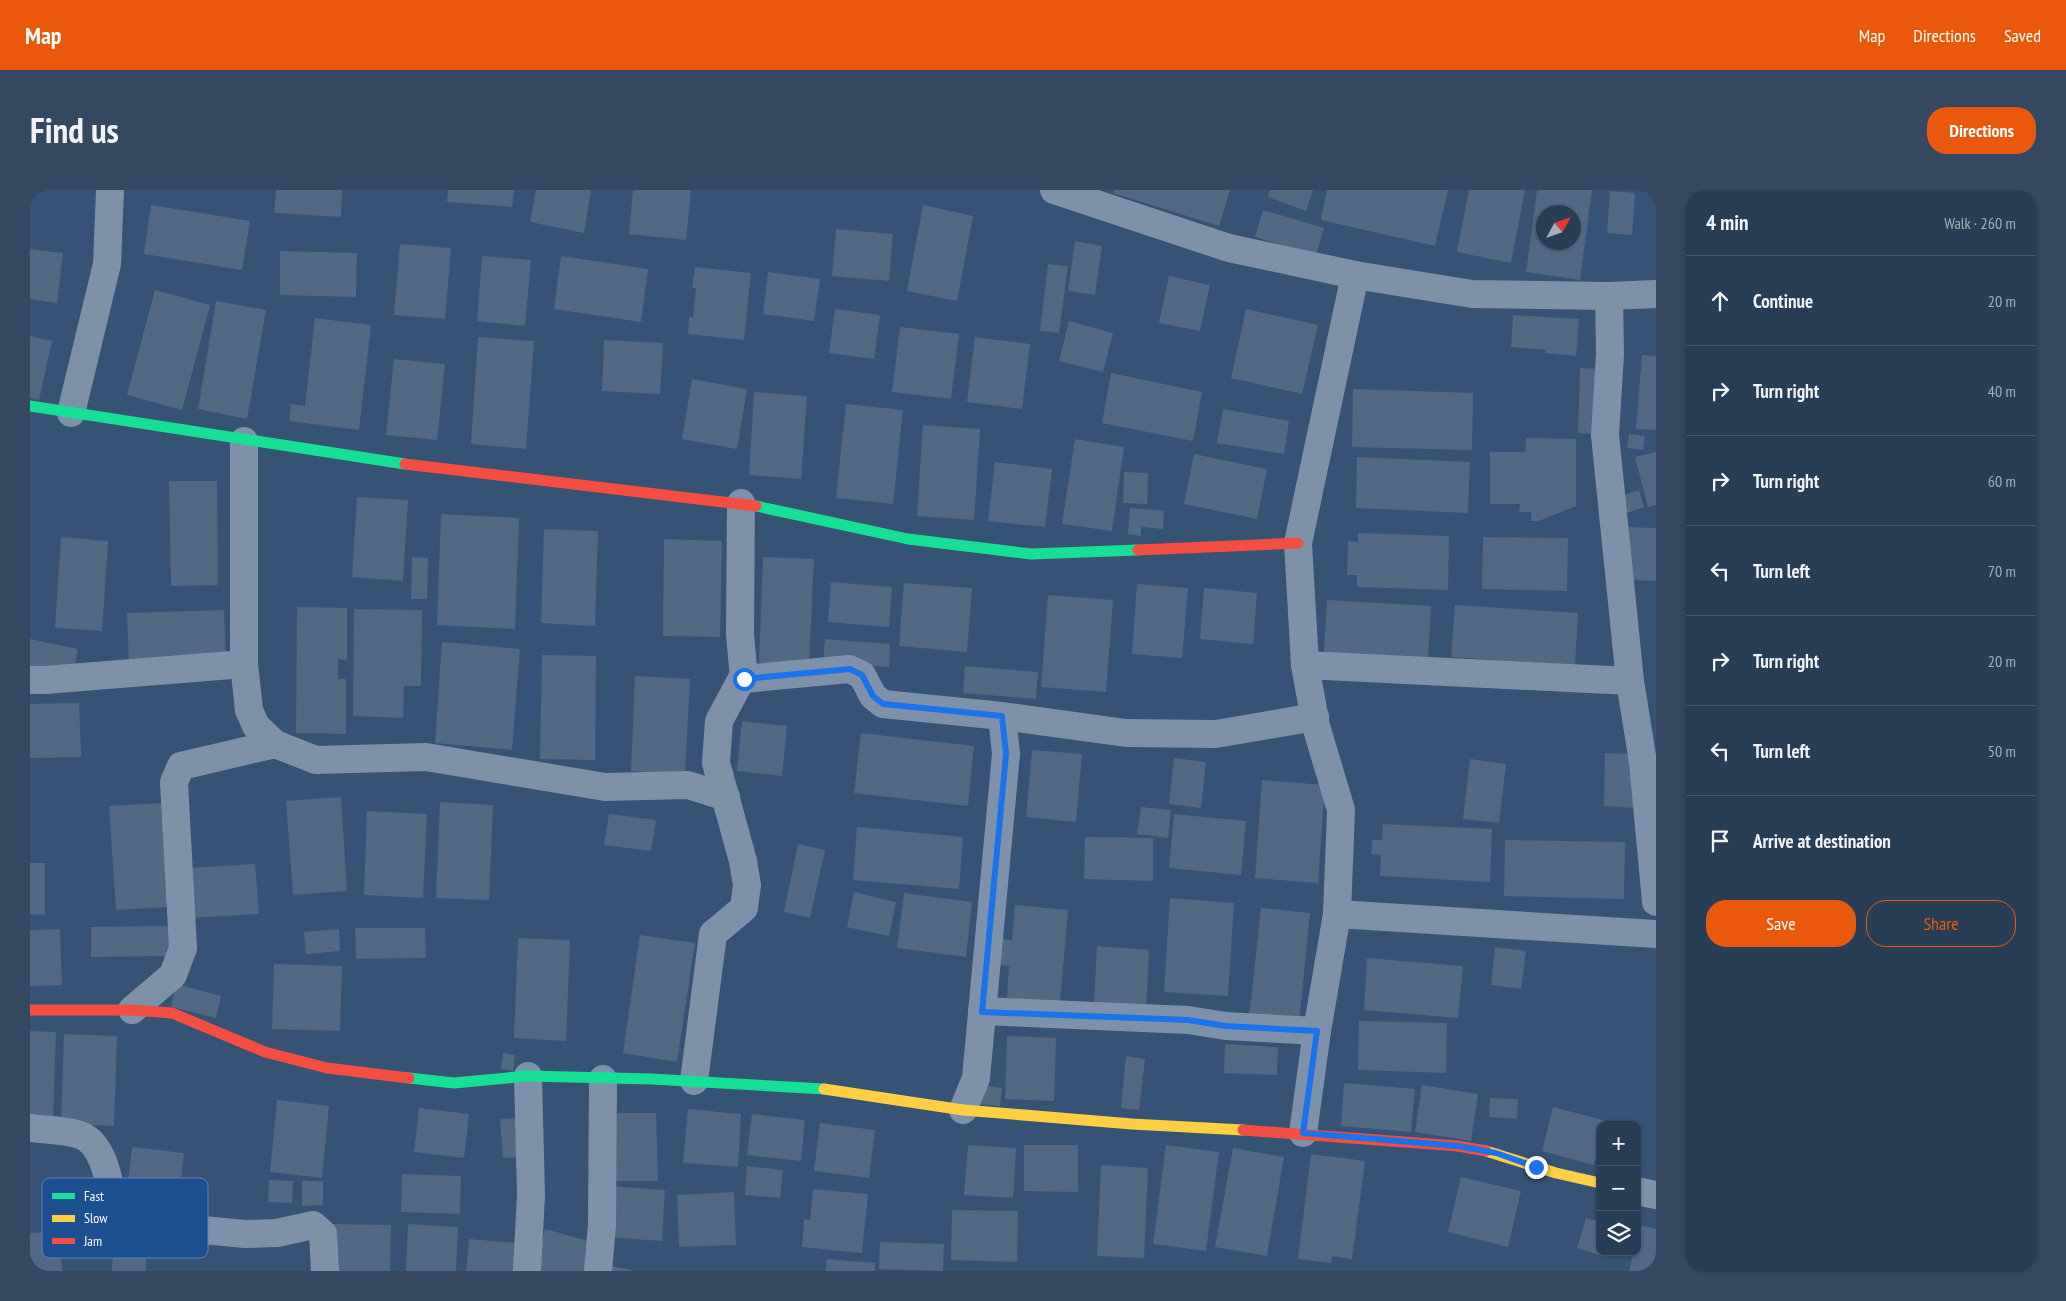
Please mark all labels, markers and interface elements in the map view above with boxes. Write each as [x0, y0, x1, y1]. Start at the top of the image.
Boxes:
text: Map [25, 20, 62, 51]
text: Map [1859, 24, 1885, 47]
text: Directions [1913, 24, 1976, 47]
text: Saved [2004, 24, 2041, 47]
text: Find us [30, 107, 119, 153]
button: Directions [1927, 107, 2036, 154]
north arrow [1536, 205, 1581, 250]
text: 4 min [1706, 209, 1748, 236]
text: Walk · 260 m [1944, 213, 2016, 233]
icon: ahead [1706, 287, 1734, 315]
text: Continue [1753, 289, 1813, 313]
text: 20 m [1988, 291, 2016, 311]
icon: right [1706, 377, 1734, 405]
text: Turn right [1753, 379, 1819, 403]
text: 40 m [1988, 381, 2016, 401]
icon: right [1706, 467, 1734, 495]
text: Turn right [1753, 469, 1819, 493]
text: 60 m [1988, 471, 2016, 491]
icon: left [1706, 557, 1734, 585]
text: Turn left [1753, 559, 1810, 583]
text: 70 m [1988, 561, 2016, 581]
icon: right [1706, 647, 1734, 675]
text: Turn right [1753, 649, 1819, 673]
text: 20 m [1988, 651, 2016, 671]
route start [733, 668, 756, 691]
icon: left [1706, 737, 1734, 765]
text: Turn left [1753, 739, 1810, 763]
text: 50 m [1988, 741, 2016, 761]
icon: arrive [1706, 827, 1734, 855]
text: Arrive at destination [1753, 829, 1891, 853]
button: Save [1706, 900, 1856, 947]
button: Share [1866, 900, 2016, 947]
map controls [1596, 1121, 1641, 1256]
button: + [1596, 1121, 1641, 1166]
route end [1525, 1156, 1548, 1179]
button: − [1596, 1166, 1641, 1211]
legend [42, 1178, 208, 1258]
text: Fast [84, 1187, 104, 1205]
text: Slow [84, 1209, 108, 1227]
button: layers [1596, 1211, 1641, 1256]
text: Jam [83, 1232, 102, 1250]

